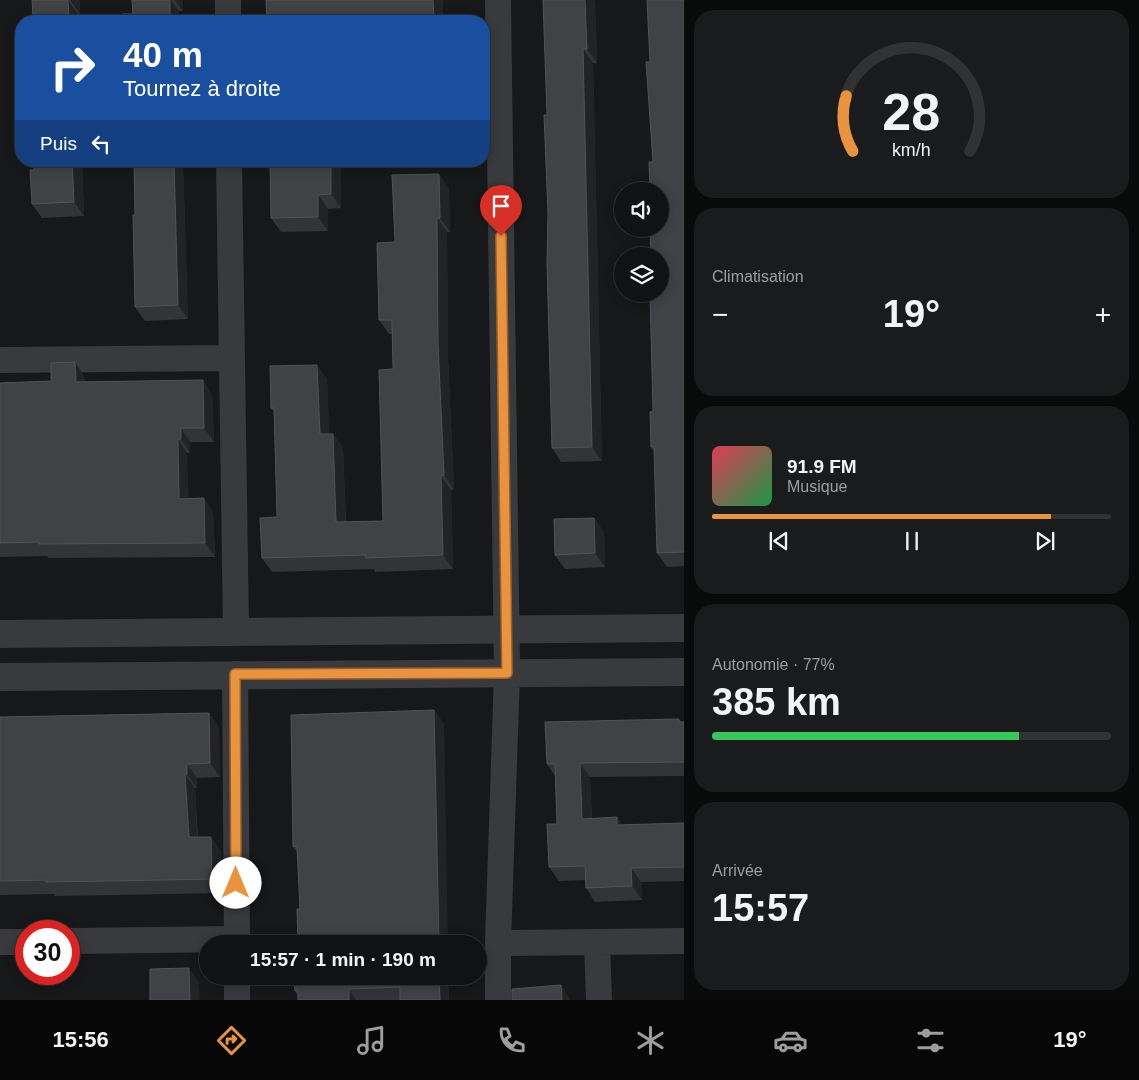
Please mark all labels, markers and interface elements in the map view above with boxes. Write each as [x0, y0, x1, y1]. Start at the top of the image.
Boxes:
icon: right [40, 35, 105, 100]
text: 40 m [123, 35, 203, 74]
text: Tournez à droite [123, 76, 281, 101]
text: 28 [883, 83, 940, 141]
icon: left [87, 130, 115, 158]
text: Puis [40, 133, 77, 154]
text: km/h [892, 140, 931, 160]
map controls [614, 182, 669, 302]
button: sound [614, 182, 669, 237]
pin [480, 185, 522, 236]
icon: arrive [487, 192, 515, 220]
button: layers [614, 247, 669, 302]
text: Climatisation [712, 268, 804, 285]
text: 19° [883, 293, 940, 335]
text: − [712, 299, 728, 330]
text: + [1095, 299, 1111, 330]
text: 91.9 FM [787, 456, 857, 477]
text: Musique [787, 478, 847, 495]
icon: previous [765, 527, 793, 555]
icon: pause [898, 527, 926, 555]
icon: next [1031, 527, 1059, 555]
text: Autonomie · 77% [712, 656, 835, 673]
text: 385 km [712, 681, 841, 723]
position arrow [209, 856, 261, 908]
text: Arrivée [712, 862, 763, 879]
text: 15:57 [712, 887, 809, 929]
speed limit sign: 30 [15, 920, 80, 985]
text: 15:57 · 1 min · 190 m [250, 949, 436, 970]
icon: directions [214, 1023, 249, 1058]
icon: music [354, 1023, 389, 1058]
icon: phone [494, 1023, 529, 1058]
icon: climate [633, 1023, 668, 1058]
icon: car [773, 1023, 808, 1058]
icon: filters [913, 1023, 948, 1058]
text: 15:56 [52, 1027, 109, 1052]
text: 19° [1053, 1027, 1086, 1052]

